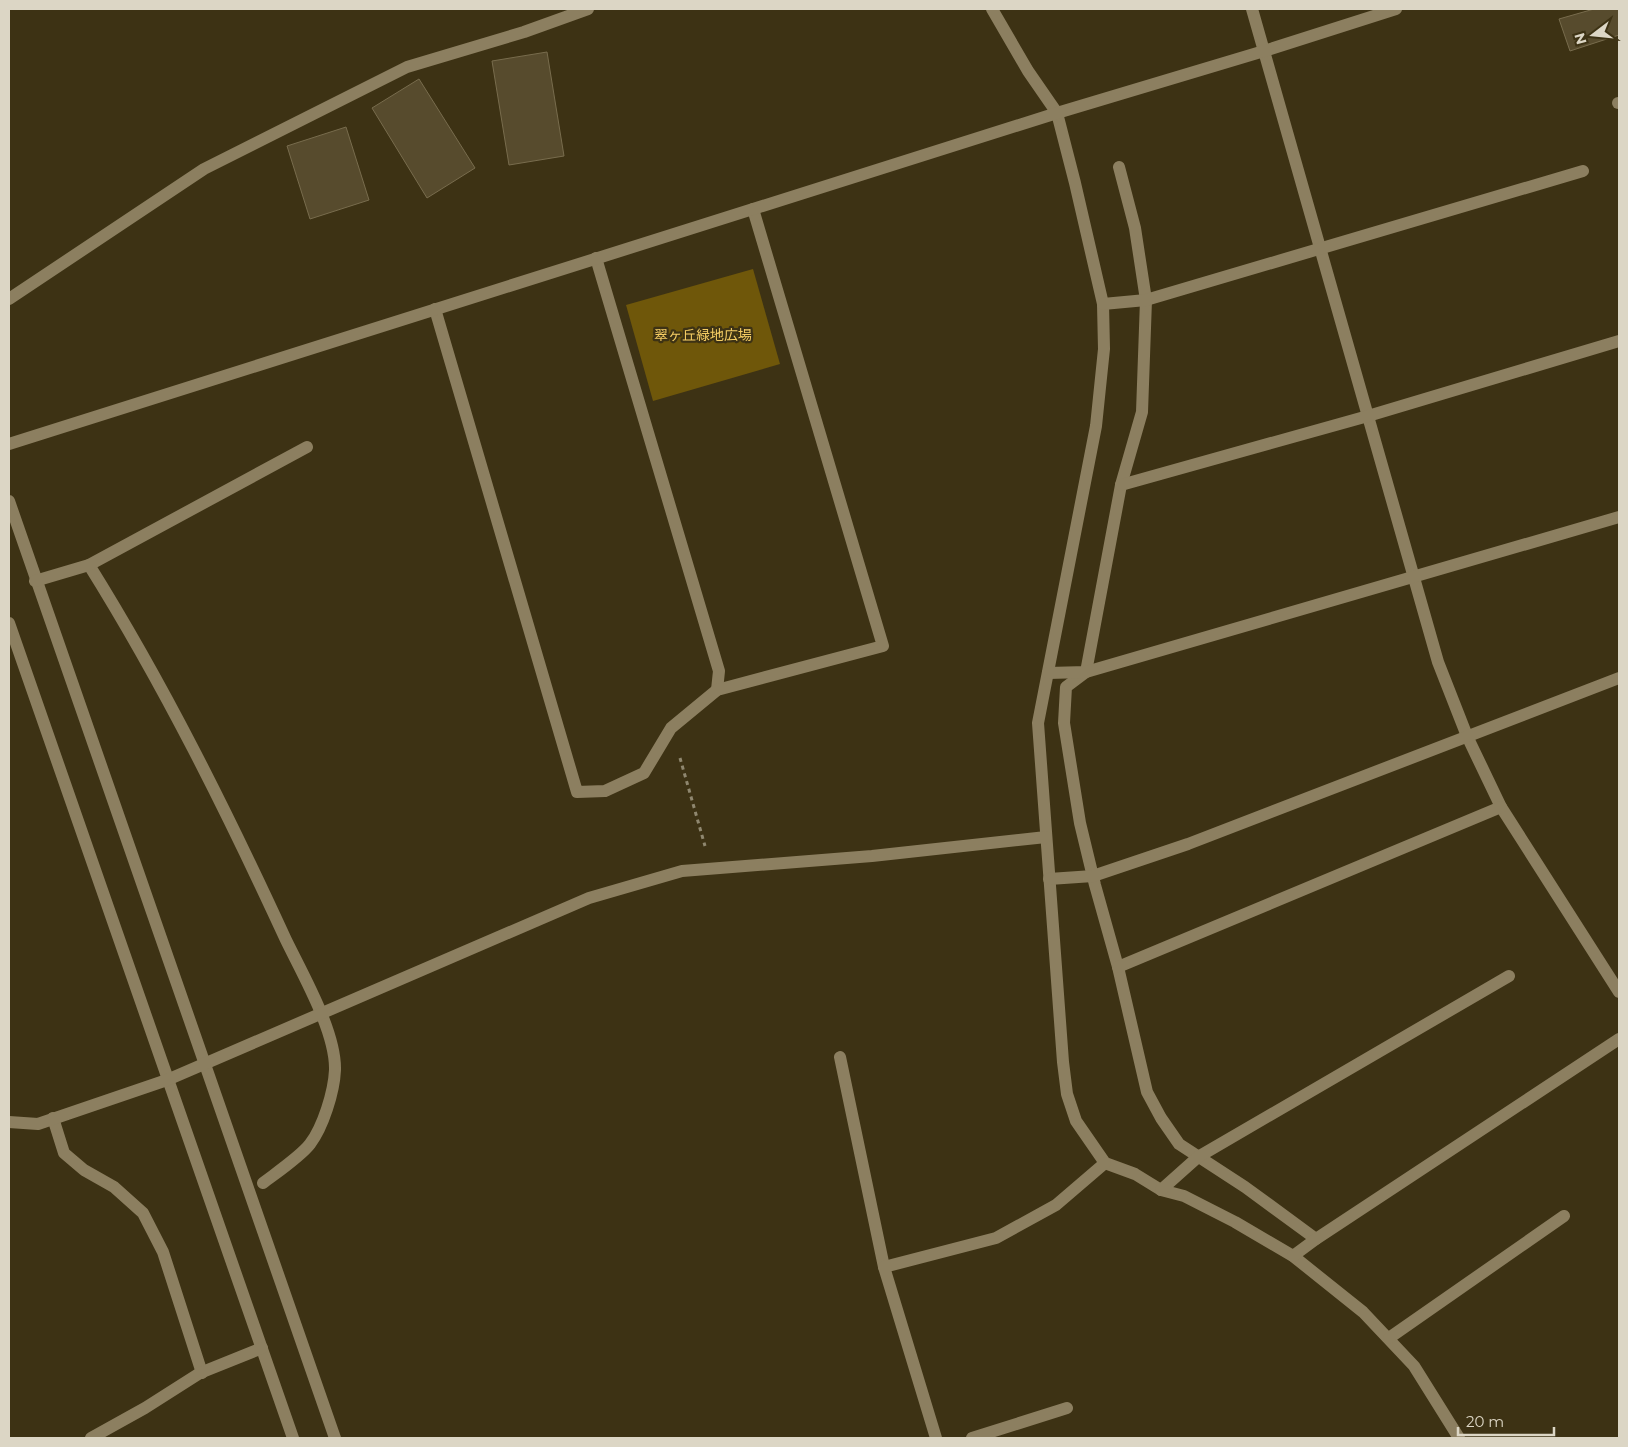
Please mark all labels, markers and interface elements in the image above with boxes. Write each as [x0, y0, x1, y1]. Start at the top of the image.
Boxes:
north arrow [1568, 10, 1618, 60]
text: N [1570, 31, 1591, 47]
park label: 翠ヶ丘緑地広場 [654, 326, 752, 344]
scale bar [1458, 1404, 1554, 1436]
text: 20 m [1466, 1412, 1504, 1431]

